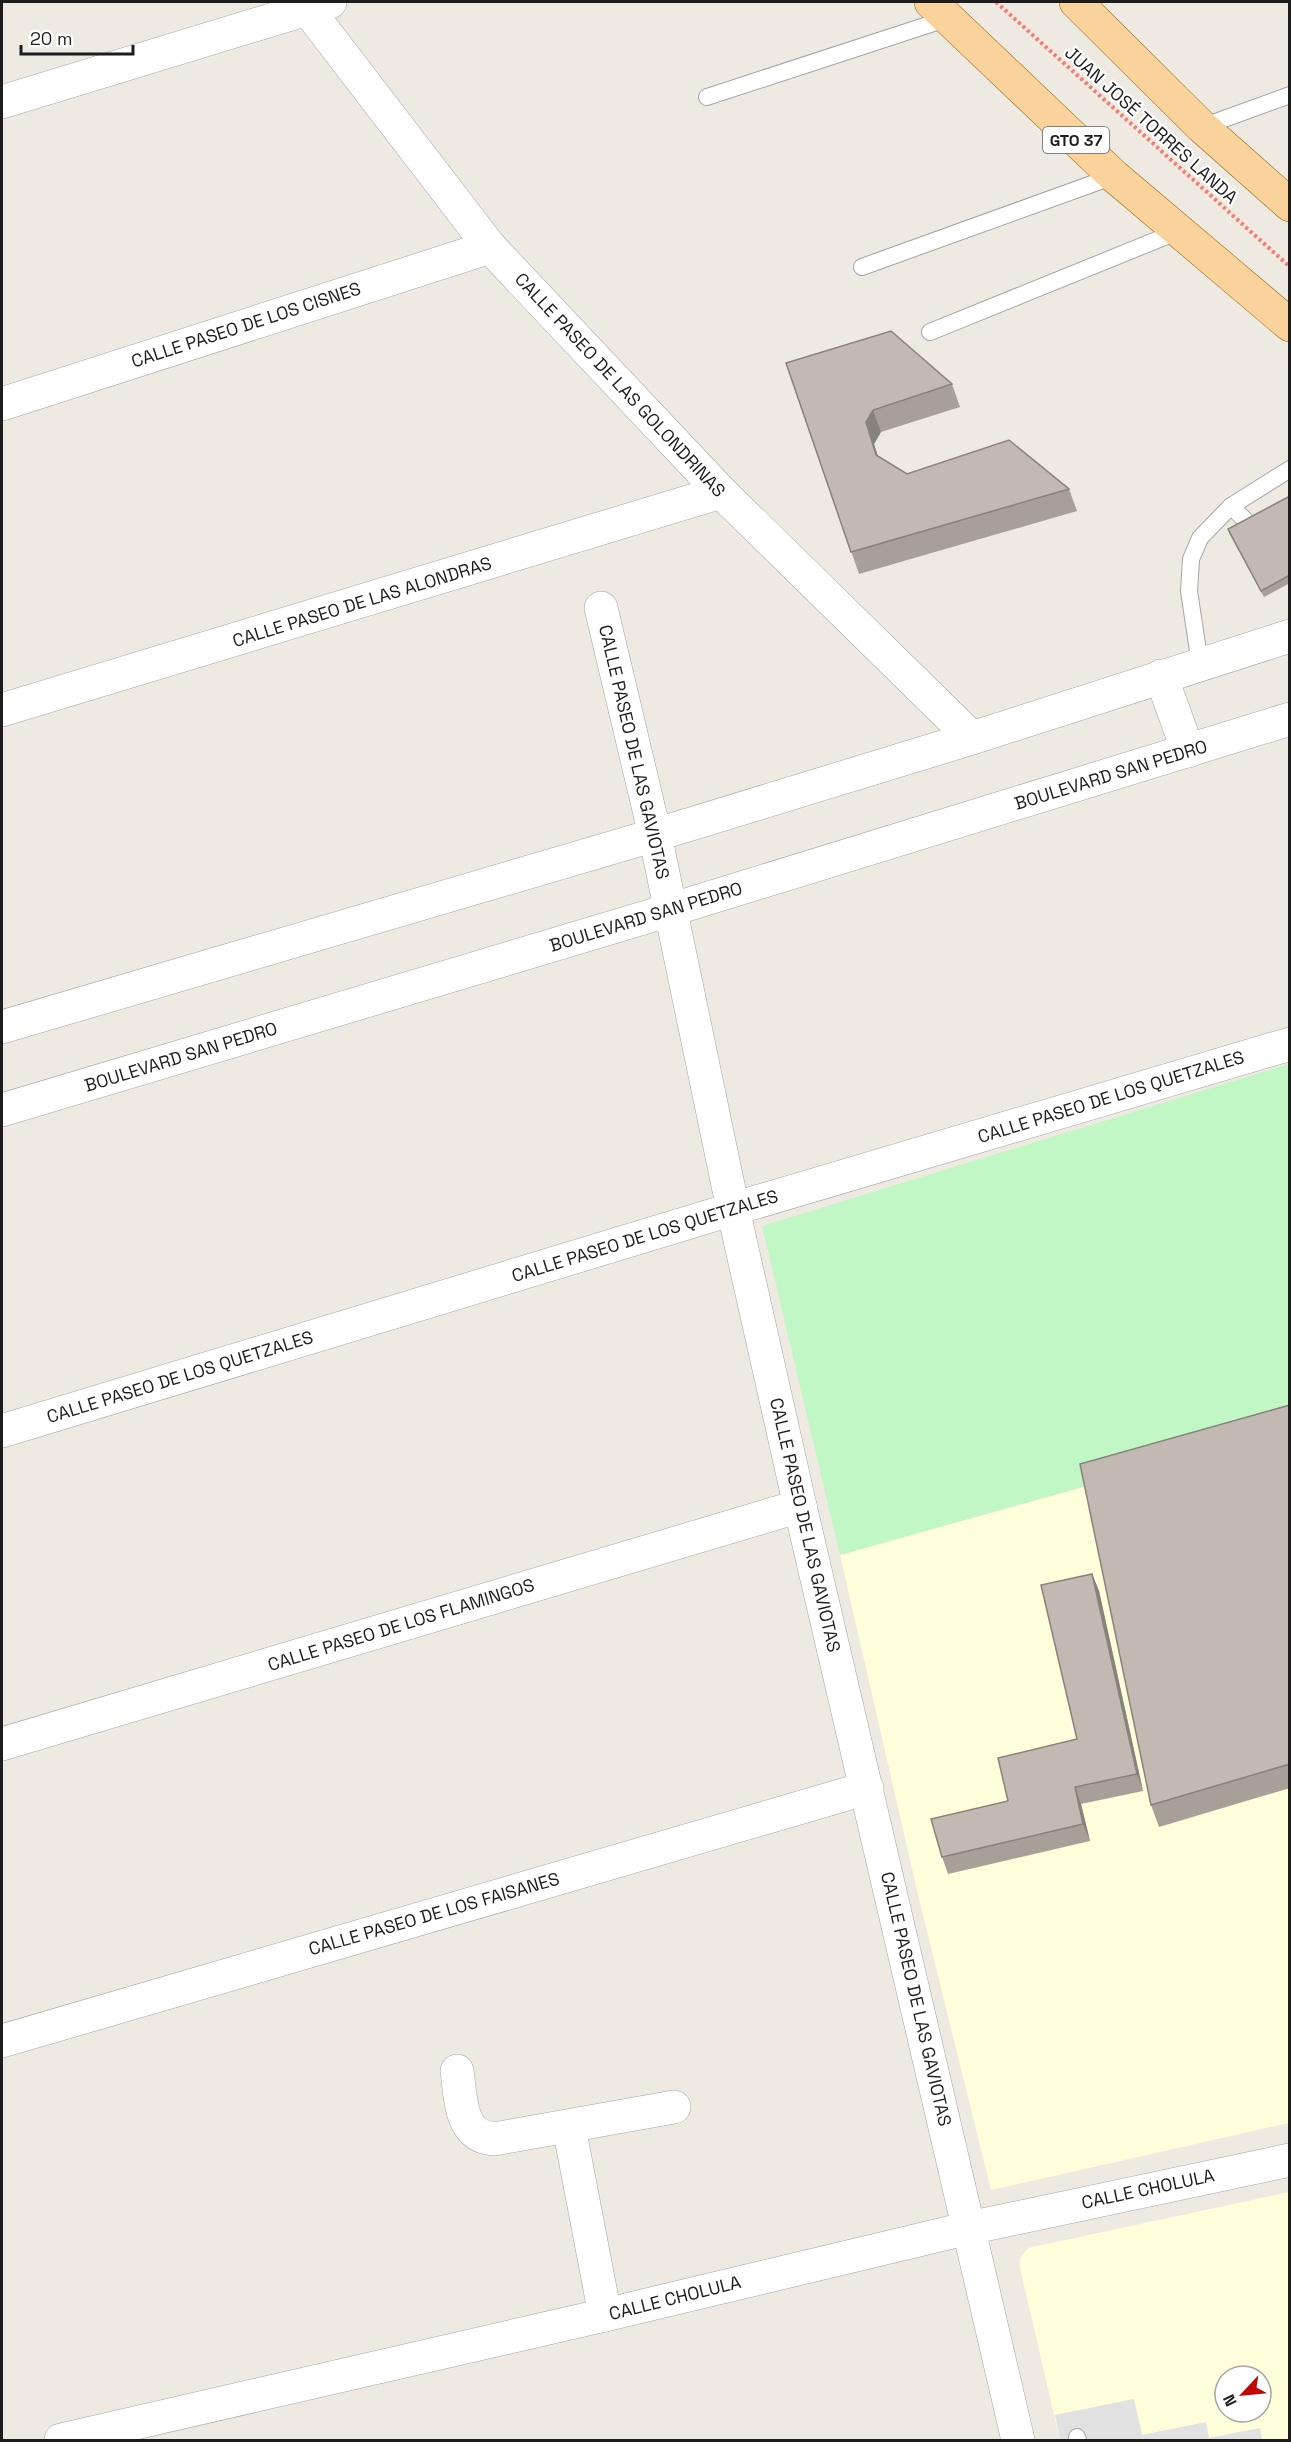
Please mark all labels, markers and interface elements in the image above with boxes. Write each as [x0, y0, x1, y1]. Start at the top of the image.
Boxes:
scale bar [21, 18, 134, 56]
text: 20 m [30, 27, 73, 50]
street label: JUAN JOSÉ TORRES LANDA [1060, 41, 1243, 208]
road number: GTO 37 [1043, 127, 1109, 153]
street label: CALLE PASEO DE LAS GOLONDRINAS [510, 268, 731, 502]
street label: CALLE PASEO DE LOS CISNES [128, 276, 364, 373]
street label: CALLE PASEO DE LAS ALONDRAS [230, 551, 494, 652]
street label: CALLE PASEO DE LAS GAVIOTAS [594, 622, 675, 881]
street label: BOULEVARD SAN PEDRO [1012, 734, 1210, 815]
street label: BOULEVARD SAN PEDRO [547, 876, 745, 957]
street label: BOULEVARD SAN PEDRO [82, 1016, 280, 1097]
street label: CALLE PASEO DE LOS QUETZALES [975, 1045, 1247, 1148]
street label: CALLE PASEO DE LOS QUETZALES [509, 1184, 781, 1287]
street label: CALLE PASEO DE LOS QUETZALES [44, 1325, 316, 1428]
street label: CALLE PASEO DE LAS GAVIOTAS [765, 1395, 846, 1654]
street label: CALLE PASEO DE LOS FLAMINGOS [265, 1573, 537, 1676]
street label: CALLE PASEO DE LOS FAISANES [306, 1867, 562, 1960]
street label: CALLE PASEO DE LAS GAVIOTAS [876, 1869, 957, 2128]
street label: CALLE CHOLULA [1079, 2163, 1216, 2214]
street label: CALLE CHOLULA [606, 2270, 743, 2325]
north arrow [1213, 2364, 1273, 2424]
text: N [1218, 2391, 1242, 2410]

